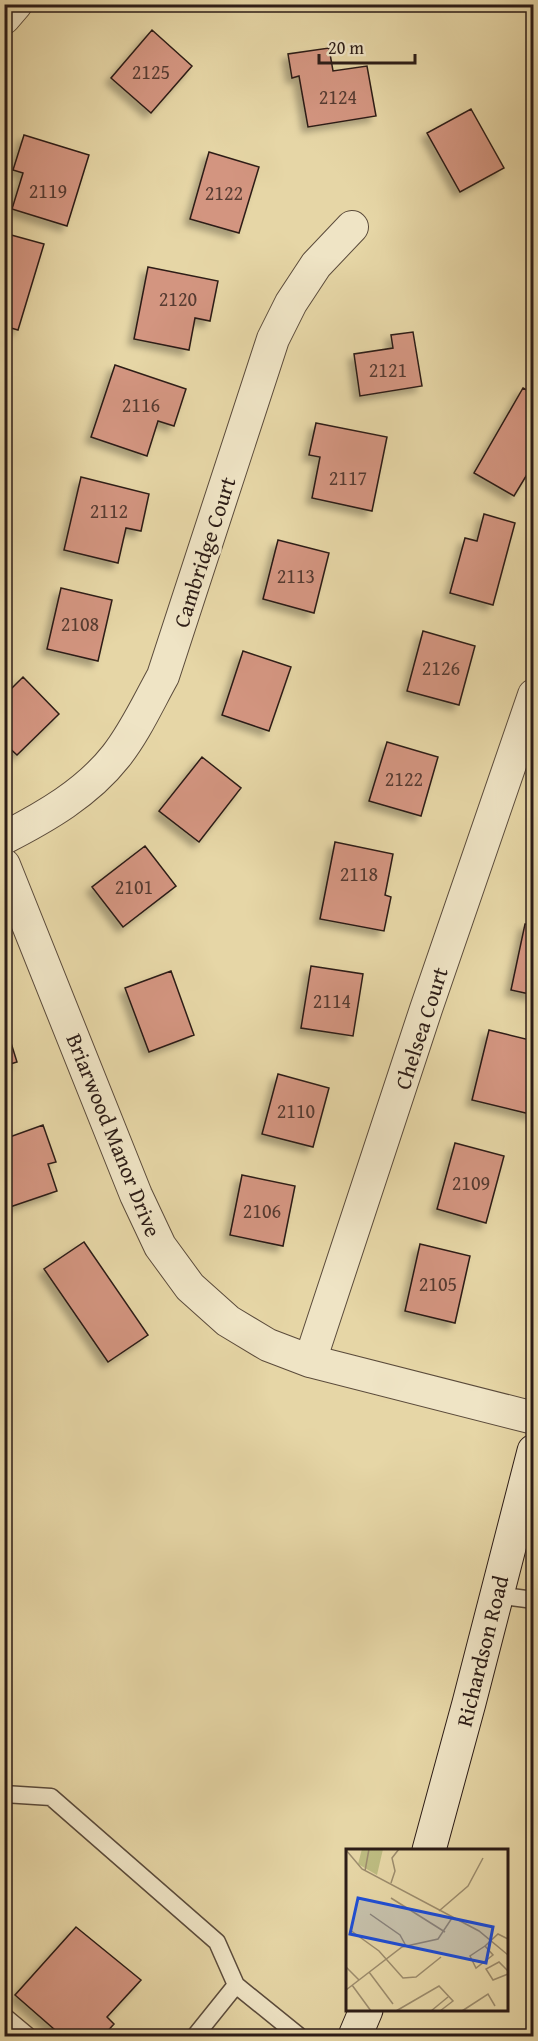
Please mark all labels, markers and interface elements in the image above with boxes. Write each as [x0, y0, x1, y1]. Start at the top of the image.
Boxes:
scale bar [319, 27, 415, 65]
text: 20 m [328, 34, 364, 61]
house number: 2125 [132, 57, 170, 86]
house number: 2124 [319, 82, 357, 111]
house number: 2119 [29, 176, 67, 205]
house number: 2122 [205, 178, 243, 207]
house number: 2120 [159, 284, 197, 313]
house number: 2121 [369, 355, 407, 384]
house number: 2116 [122, 390, 160, 419]
house number: 2117 [329, 463, 367, 492]
street label: Cambridge Court [165, 472, 244, 631]
house number: 2112 [90, 496, 128, 525]
house number: 2113 [277, 561, 315, 590]
house number: 2108 [61, 609, 99, 638]
house number: 2126 [422, 653, 460, 682]
house number: 2122 [385, 764, 423, 793]
house number: 2118 [340, 859, 378, 888]
house number: 2101 [115, 872, 153, 901]
street label: Chelsea Court [386, 962, 456, 1093]
house number: 2114 [313, 986, 351, 1015]
street label: Briarwood Manor Drive [59, 1029, 169, 1241]
house number: 2110 [277, 1096, 315, 1125]
house number: 2109 [452, 1168, 490, 1197]
house number: 2106 [243, 1196, 281, 1225]
house number: 2105 [419, 1269, 457, 1298]
street label: Richardson Road [448, 1572, 516, 1730]
inset map [346, 1849, 508, 2011]

